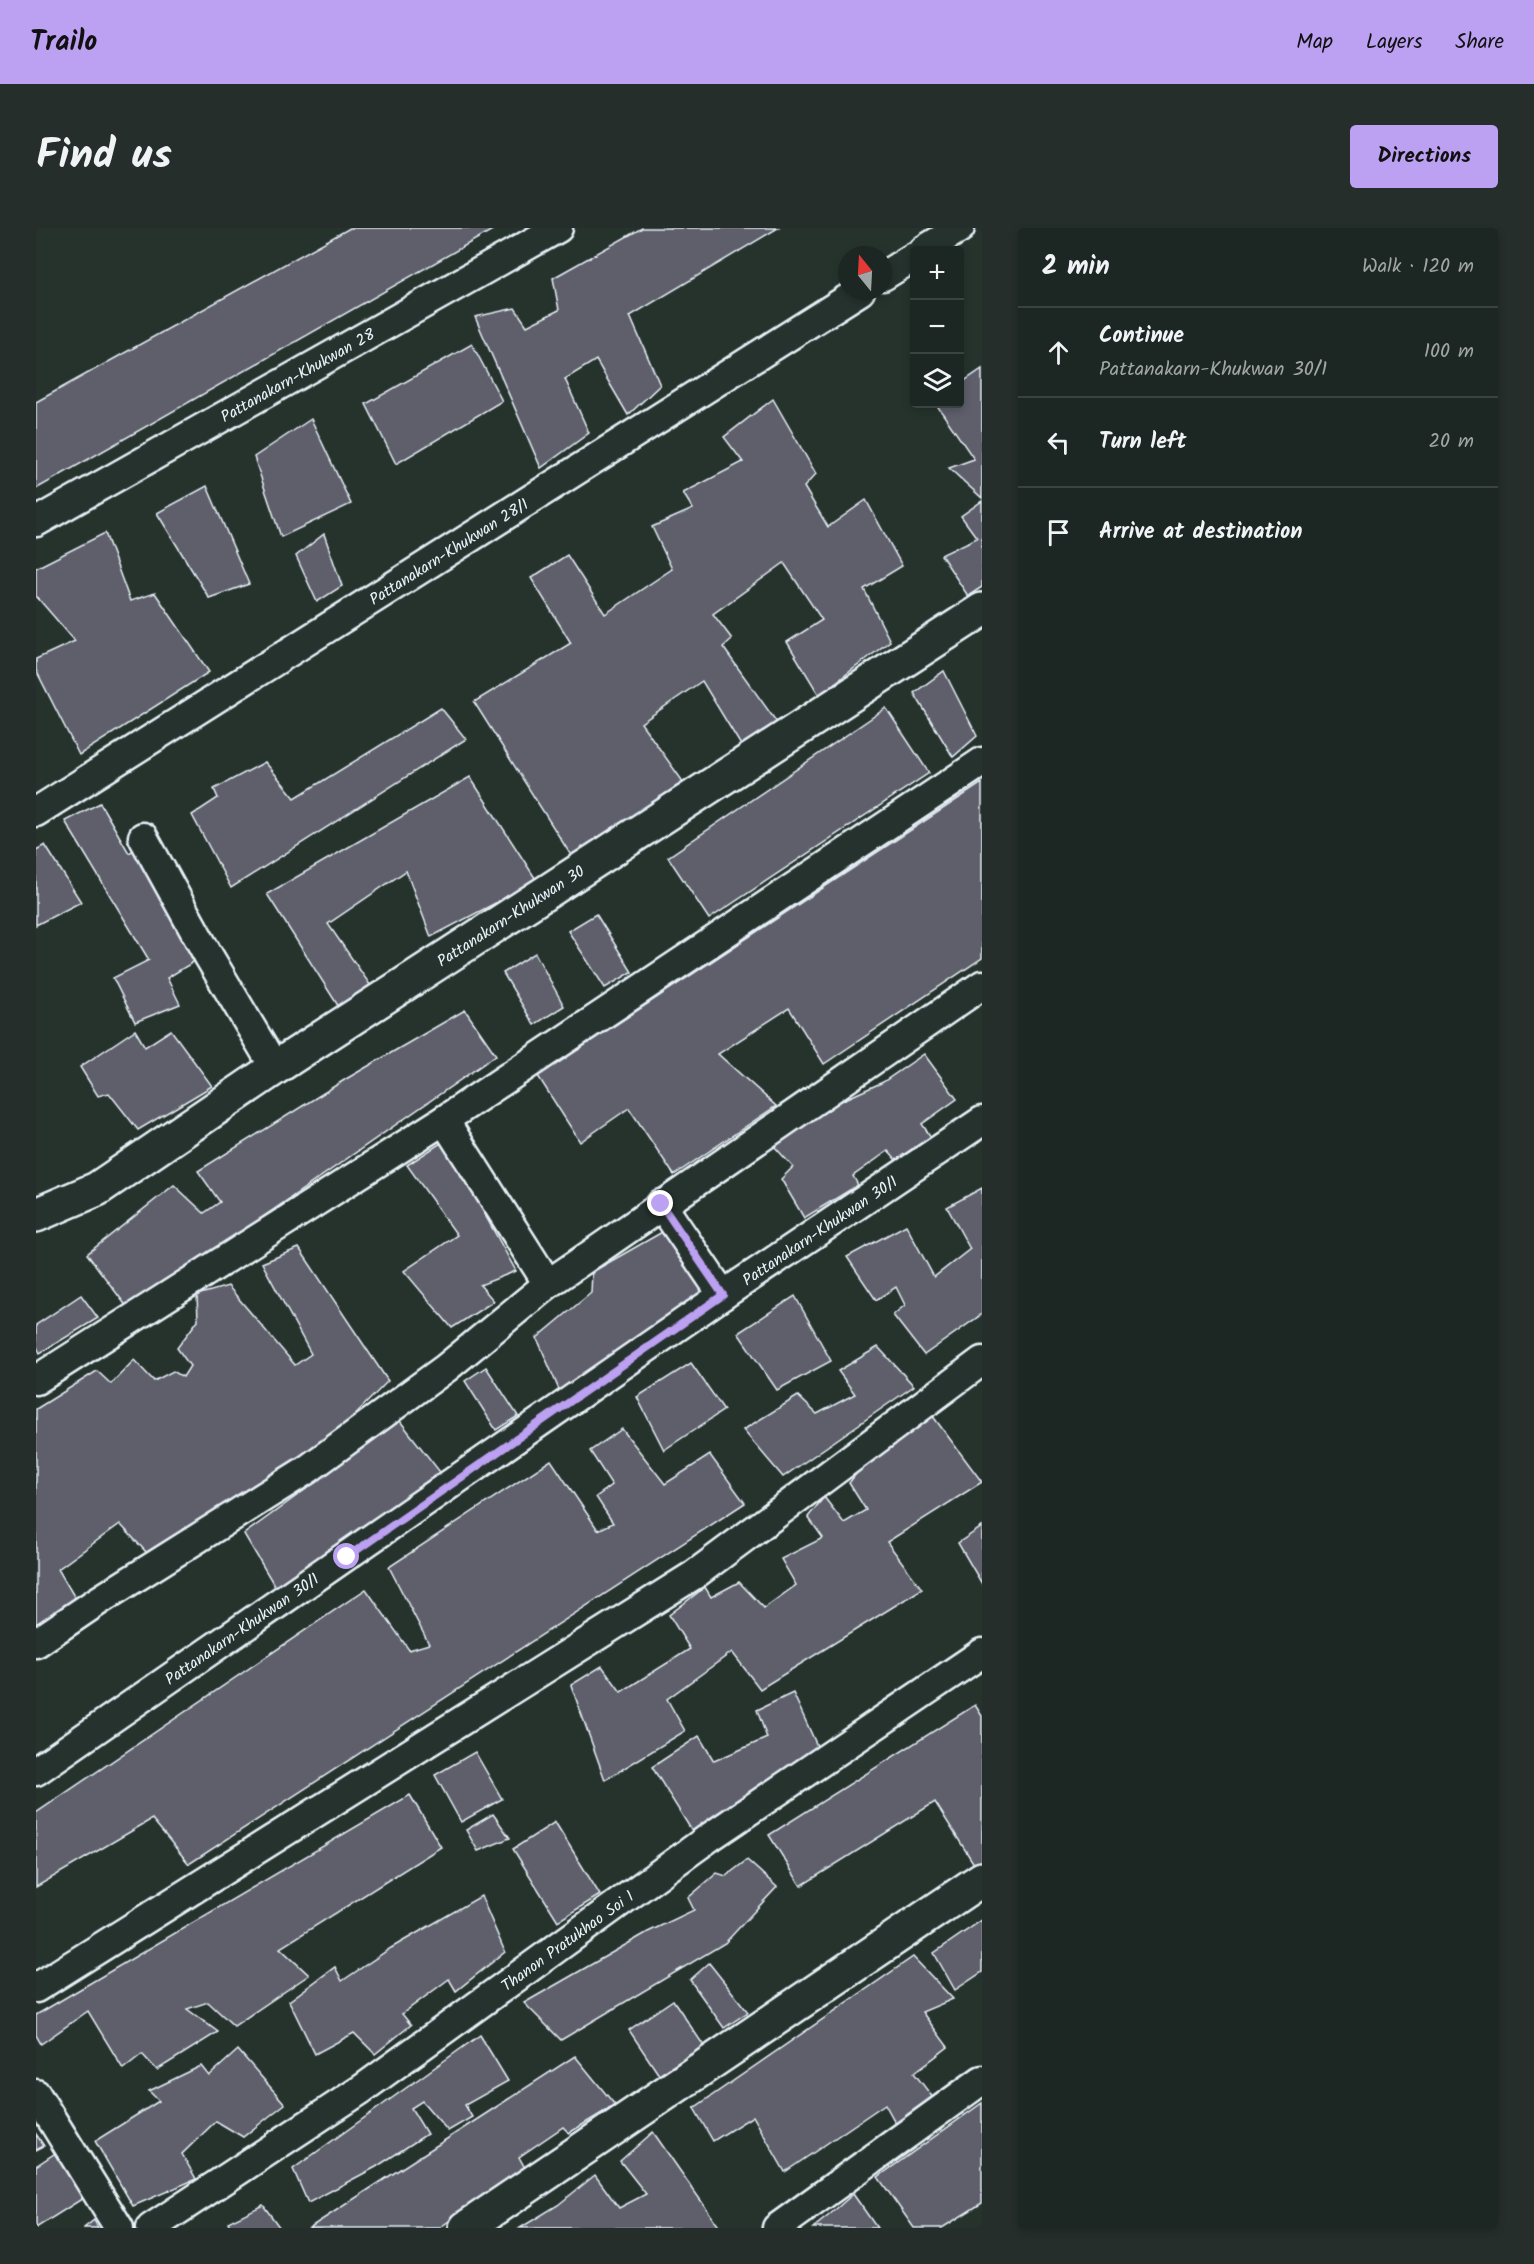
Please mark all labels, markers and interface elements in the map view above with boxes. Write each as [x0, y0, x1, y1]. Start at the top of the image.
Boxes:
text: Trailo [30, 20, 97, 65]
text: Map [1296, 26, 1333, 59]
text: Layers [1366, 26, 1422, 59]
text: Share [1455, 26, 1504, 59]
text: Find us [36, 123, 172, 190]
button: Directions [1350, 125, 1498, 188]
north arrow [838, 246, 892, 300]
map controls [910, 246, 964, 408]
button: + [910, 246, 964, 300]
text: 2 min [1042, 246, 1110, 288]
text: Walk · 120 m [1362, 251, 1474, 283]
button: − [910, 300, 964, 354]
text: Continue [1099, 319, 1184, 354]
street label: Pattanakarn-Khukwan 28 [216, 322, 380, 430]
icon: ahead [1042, 336, 1075, 369]
text: 100 m [1424, 336, 1474, 368]
button: layers [910, 354, 964, 408]
text: Pattanakarn-Khukwan 30/1 [1099, 354, 1327, 386]
text: Turn left [1099, 425, 1186, 460]
icon: left [1042, 426, 1075, 459]
text: 20 m [1428, 426, 1474, 458]
street label: Pattanakarn-Khukwan 28/1 [365, 493, 534, 612]
text: Arrive at destination [1099, 515, 1302, 550]
icon: arrive [1042, 516, 1075, 549]
street label: Pattanakarn-Khukwan 30 [432, 860, 590, 974]
street label: Pattanakarn-Khukwan 30/1 [737, 1170, 903, 1293]
route end [647, 1190, 673, 1216]
route start [333, 1543, 359, 1569]
street label: Pattanakarn-Khukwan 30/1 [160, 1568, 325, 1692]
street label: Thanon Pratukhao Soi 1 [496, 1885, 640, 1998]

